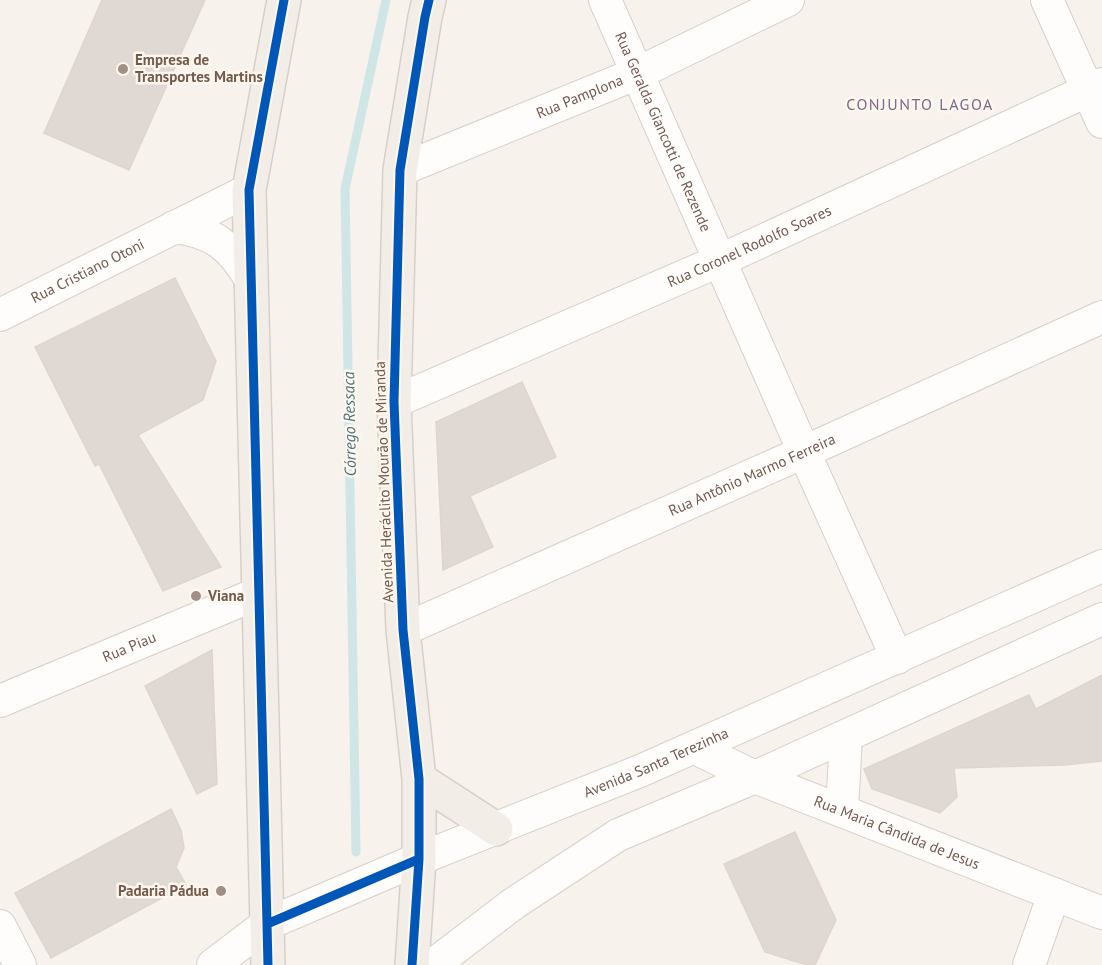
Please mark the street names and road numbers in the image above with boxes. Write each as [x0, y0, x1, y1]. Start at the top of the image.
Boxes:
street label: Rua Geralda Giancotti de Rezende [611, 29, 716, 235]
street label: Rua Pamplona [533, 70, 626, 122]
street label: Rua Coronel Rodolfo Soares [664, 200, 834, 291]
street label: Rua Cristiano Otoni [27, 234, 147, 307]
street label: Avenida Heráclito Mourão de Miranda [370, 361, 397, 603]
street label: Rua Antônio Marmo Ferreira [666, 429, 838, 520]
street label: Rua Piau [99, 627, 159, 666]
street label: Avenida Santa Terezinha [581, 723, 731, 802]
street label: Rua Maria Cândida de Jesus [811, 791, 983, 873]

